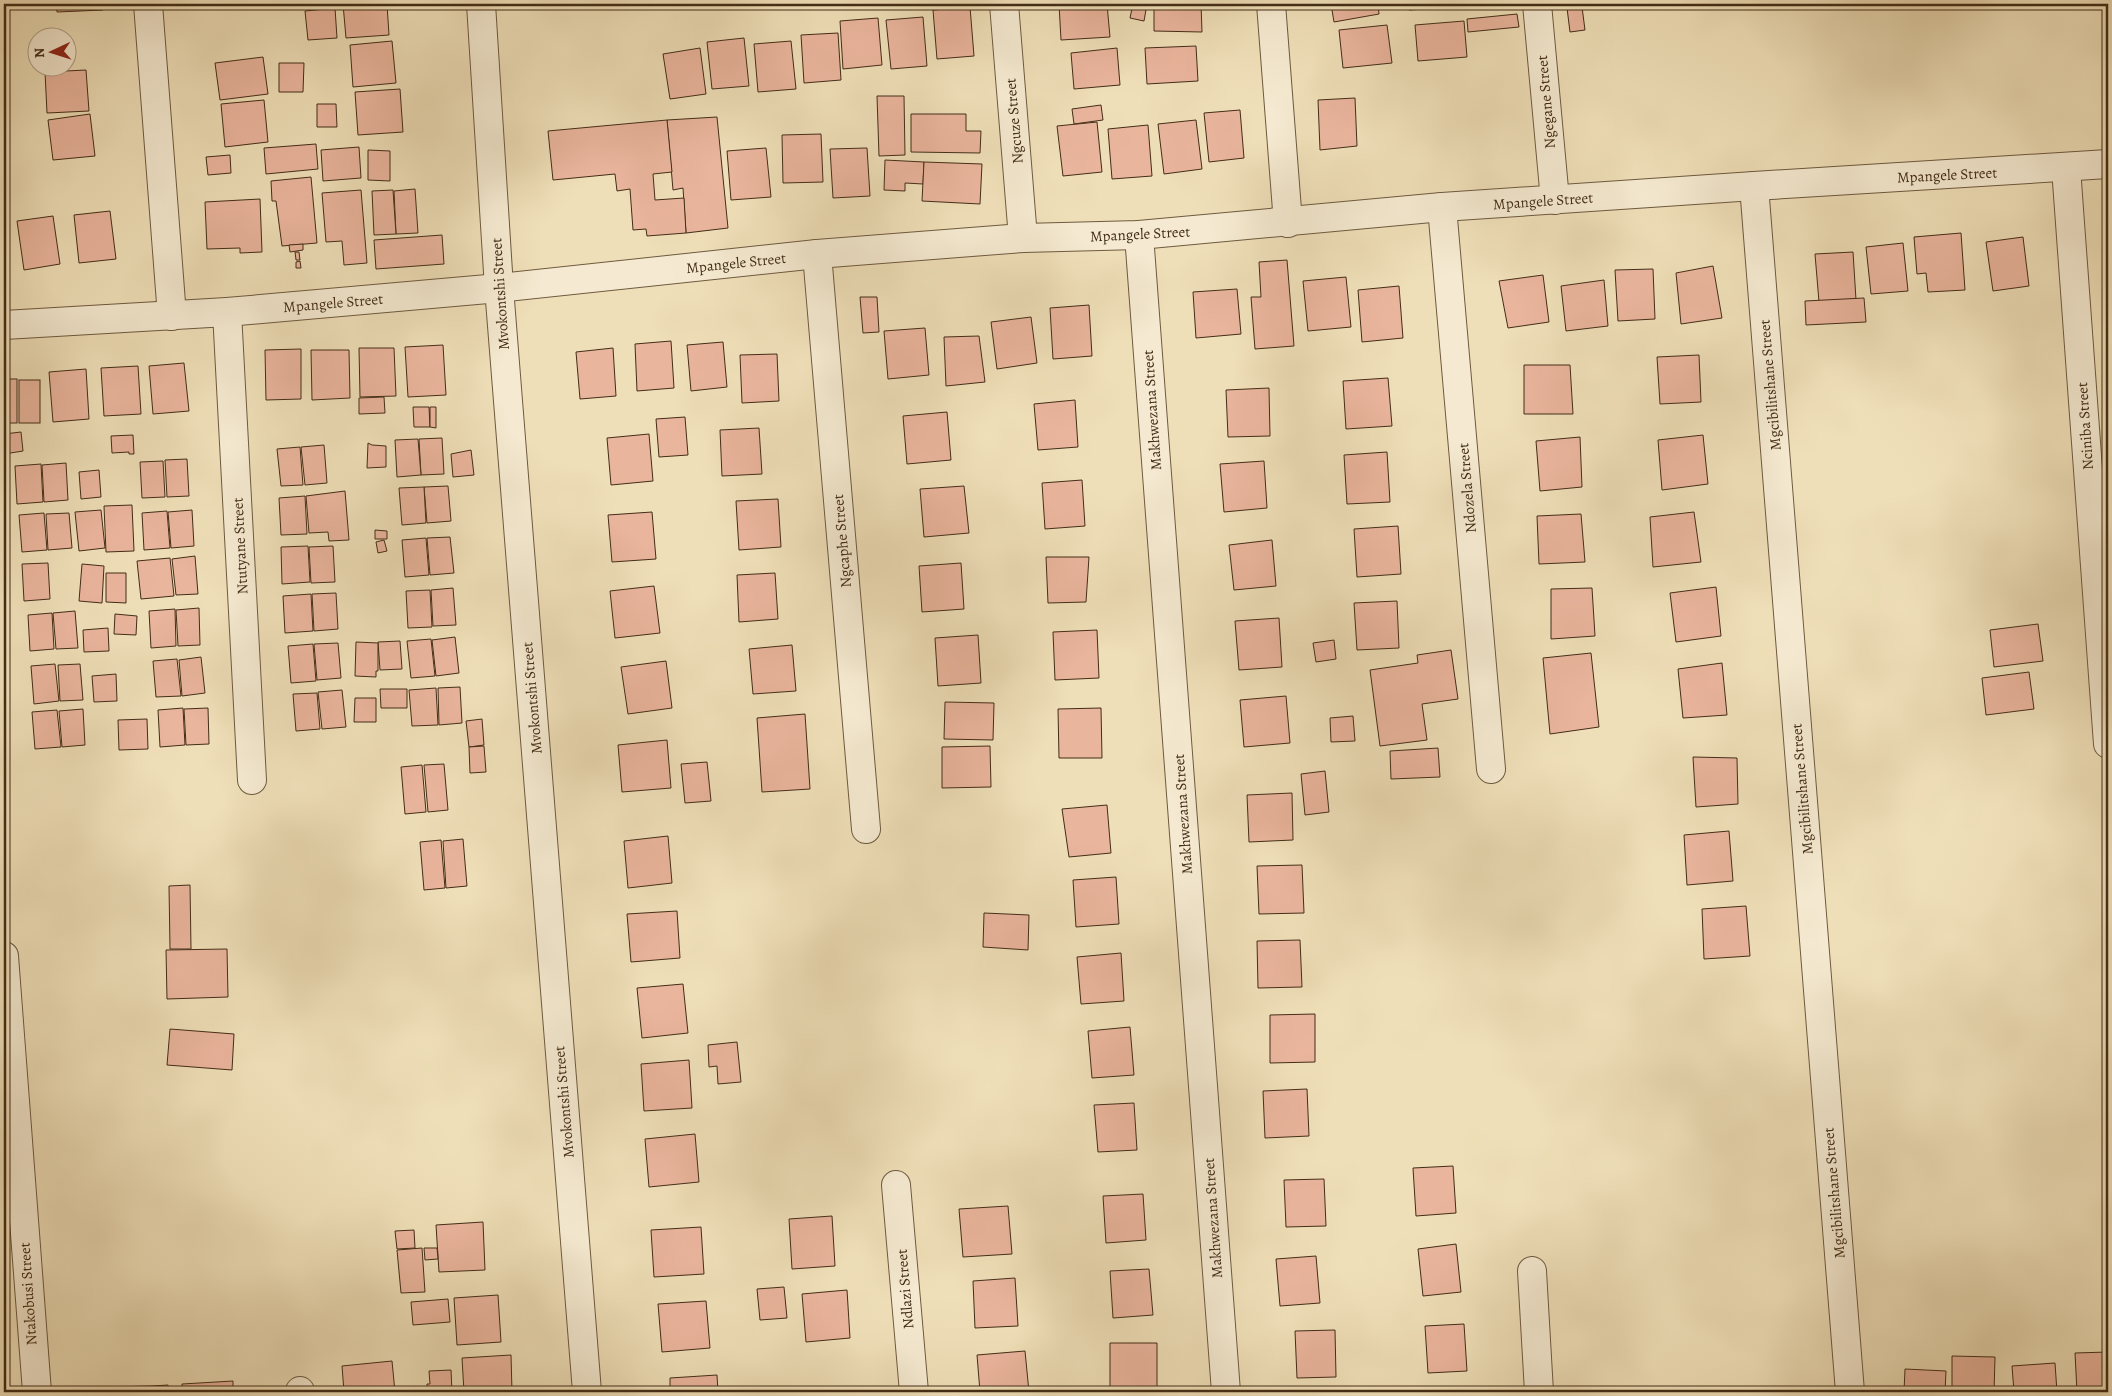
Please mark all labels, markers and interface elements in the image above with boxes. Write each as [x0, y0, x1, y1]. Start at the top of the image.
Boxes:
north arrow [28, 28, 78, 78]
text: N [30, 47, 49, 59]
street label: Ngegane Street [1532, 54, 1560, 150]
street label: Ngcuze Street [1000, 77, 1028, 165]
street label: Mpangele Street [1896, 162, 1998, 188]
street label: Mpangele Street [1492, 188, 1594, 214]
street label: Mpangele Street [1089, 221, 1191, 247]
street label: Mvokontshi Street [486, 237, 514, 351]
street label: Mpangele Street [685, 248, 787, 278]
street label: Mpangele Street [282, 289, 384, 317]
street label: Mgcibilitshane Street [1754, 319, 1786, 451]
street label: Makhwezana Street [1138, 349, 1166, 471]
street label: Nciniba Street [2072, 381, 2098, 471]
street label: Ndozela Street [1453, 442, 1481, 534]
street label: Ngcaphe Street [828, 493, 856, 589]
street label: Ntutyane Street [227, 497, 253, 595]
street label: Mvokontshi Street [517, 641, 547, 755]
street label: Mgcibilitshane Street [1786, 723, 1818, 855]
street label: Makhwezana Street [1169, 753, 1197, 875]
street label: Mvokontshi Street [549, 1045, 579, 1159]
street label: Mgcibilitshane Street [1818, 1127, 1850, 1259]
street label: Makhwezana Street [1199, 1157, 1227, 1279]
street label: Ntakobusi Street [14, 1242, 42, 1346]
street label: Ndlazi Street [892, 1248, 918, 1330]

